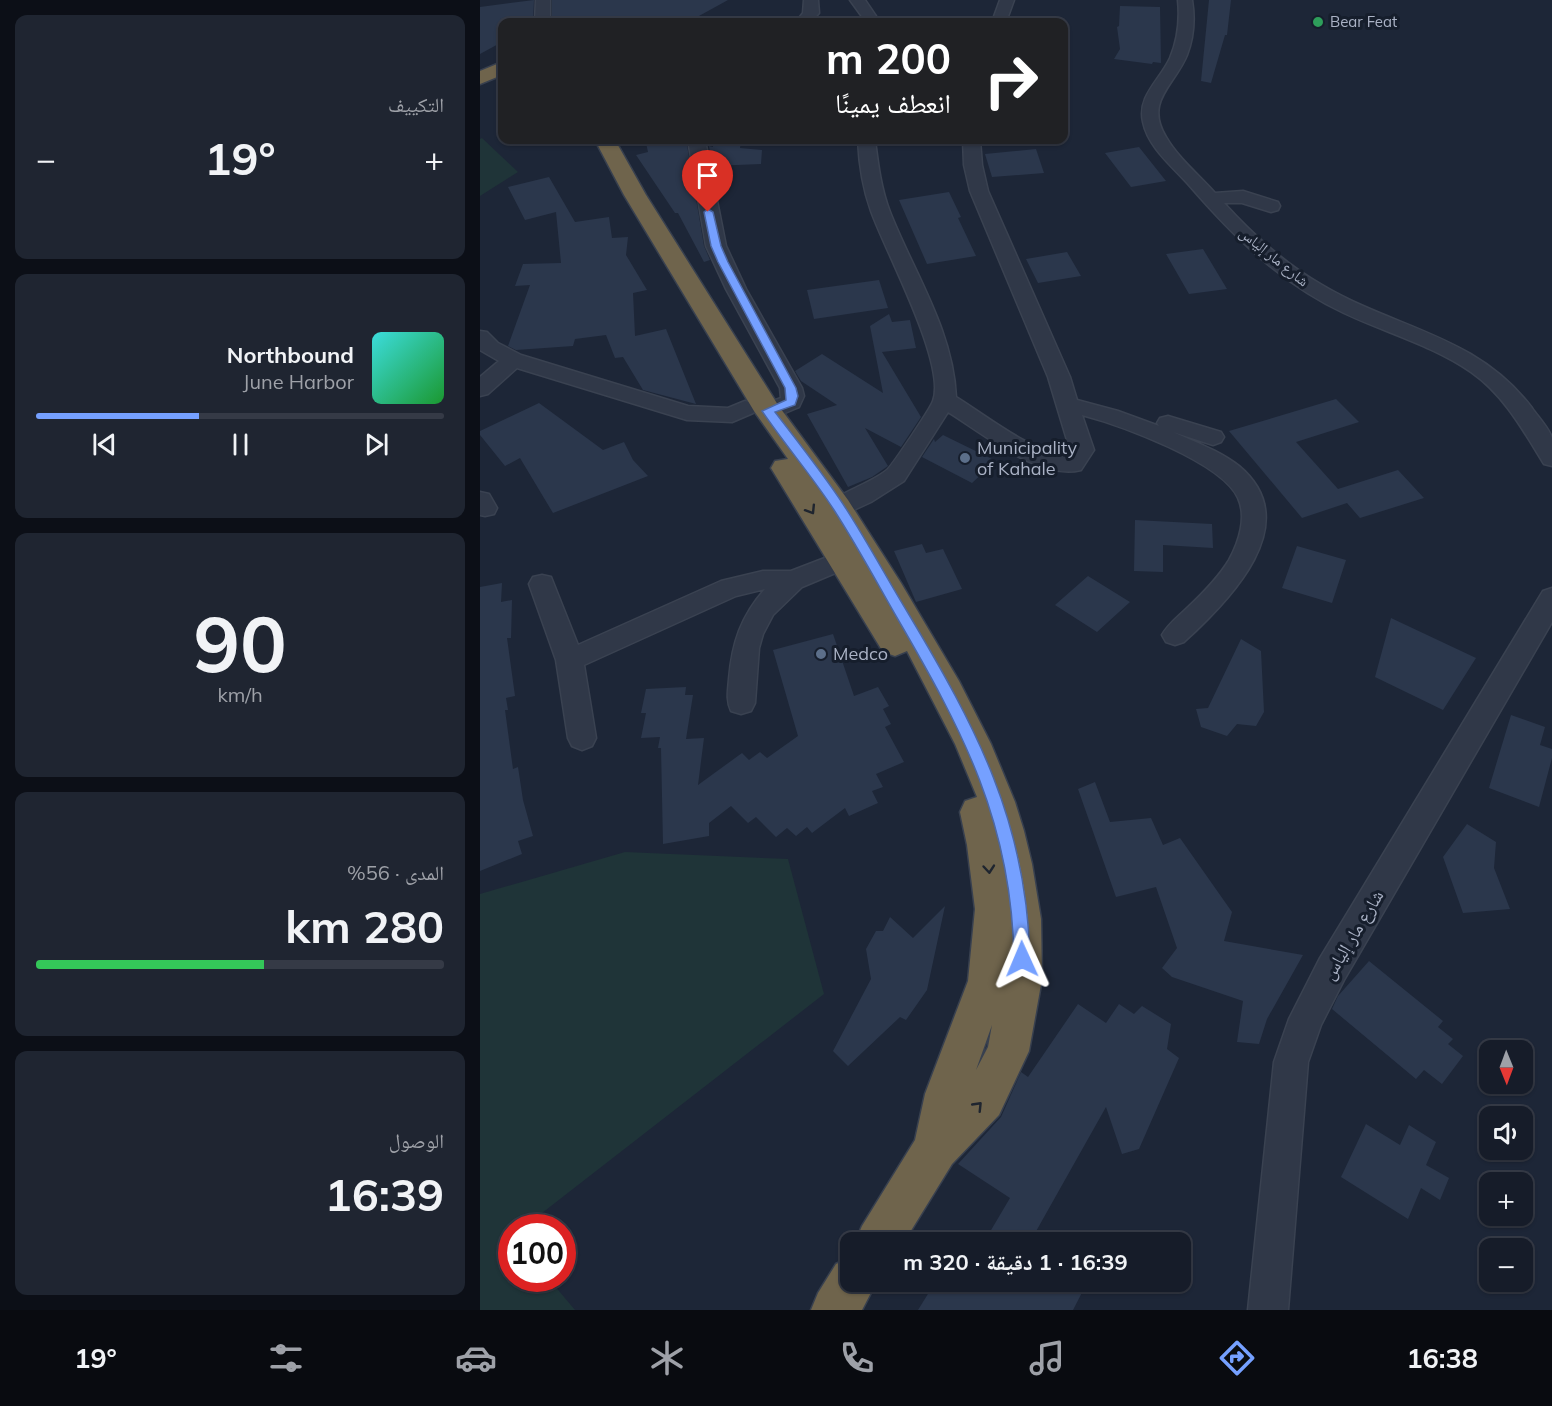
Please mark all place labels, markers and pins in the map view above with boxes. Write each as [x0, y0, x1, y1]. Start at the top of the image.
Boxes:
place label: Bear Feat [1330, 12, 1397, 31]
marker: Bear Feat [1311, 15, 1325, 29]
pin [682, 150, 733, 212]
place label: Municipality of Kahale [977, 436, 1077, 480]
marker: Municipality of Kahale [958, 451, 972, 465]
place label: Medco [833, 642, 888, 665]
marker: Medco [814, 647, 828, 661]

